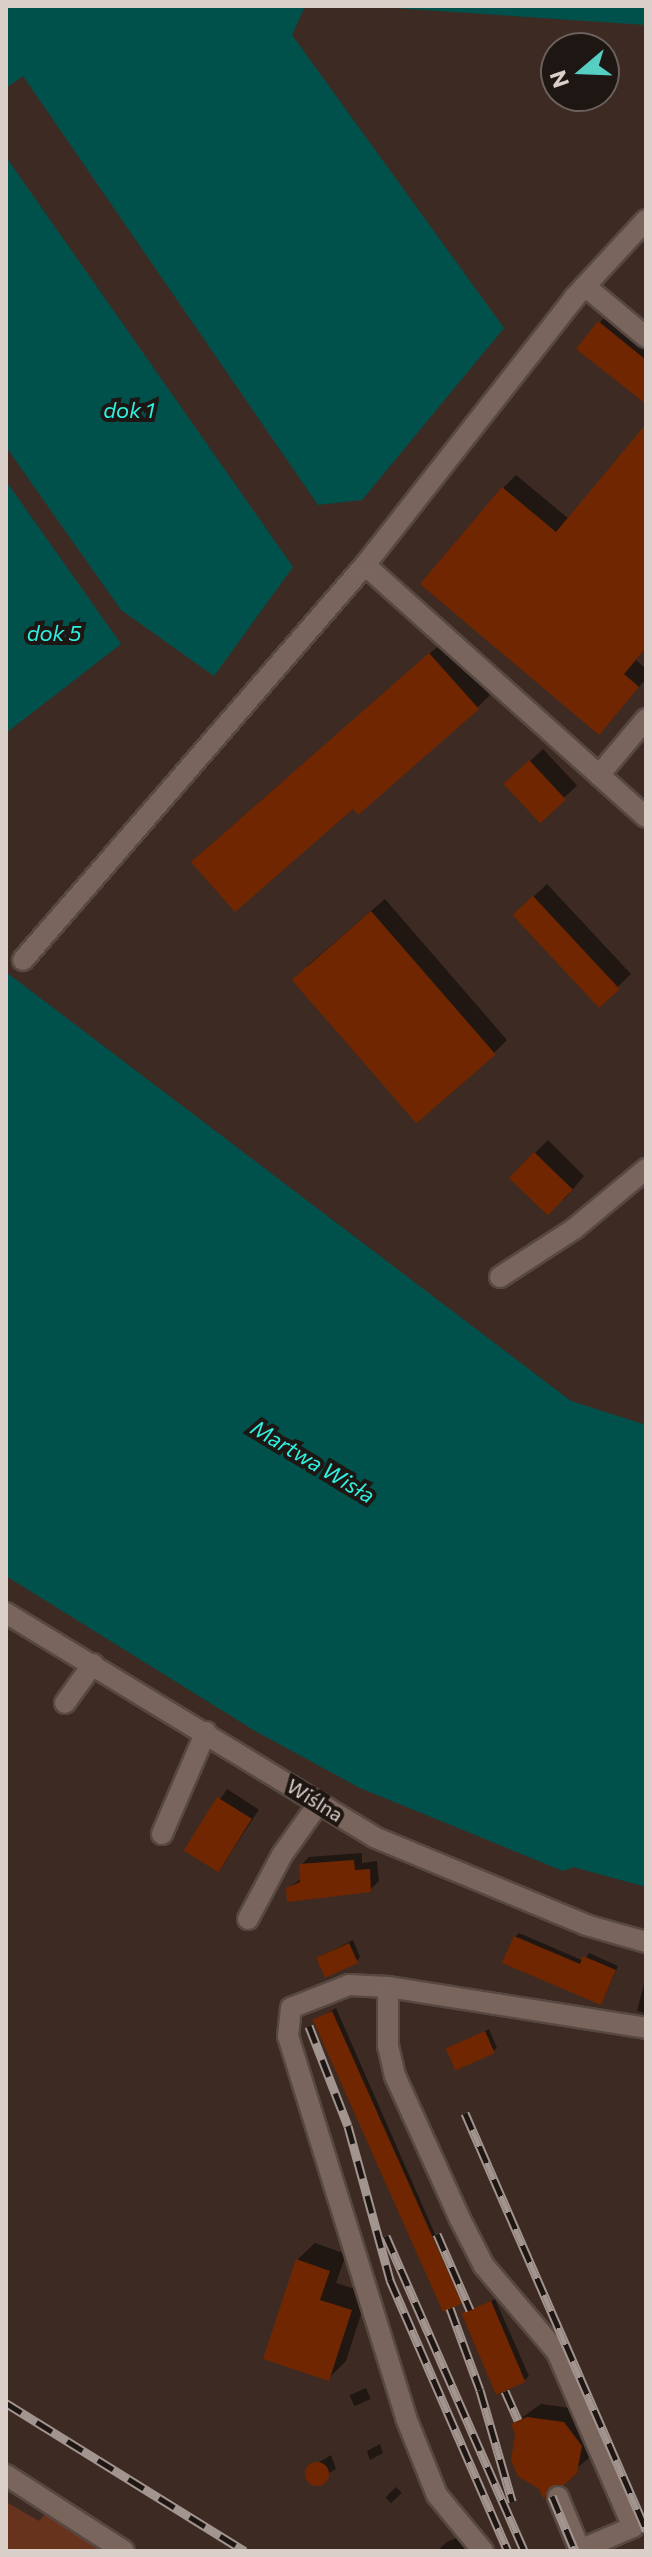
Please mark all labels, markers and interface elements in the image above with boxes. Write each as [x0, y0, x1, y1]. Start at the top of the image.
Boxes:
north arrow [540, 32, 620, 112]
text: N [543, 67, 574, 92]
water label: dok 1 [103, 397, 155, 423]
water label: dok 5 [27, 620, 81, 646]
water label: Martwa Wisła [246, 1414, 380, 1508]
street label: Wiślna [283, 1773, 347, 1827]

